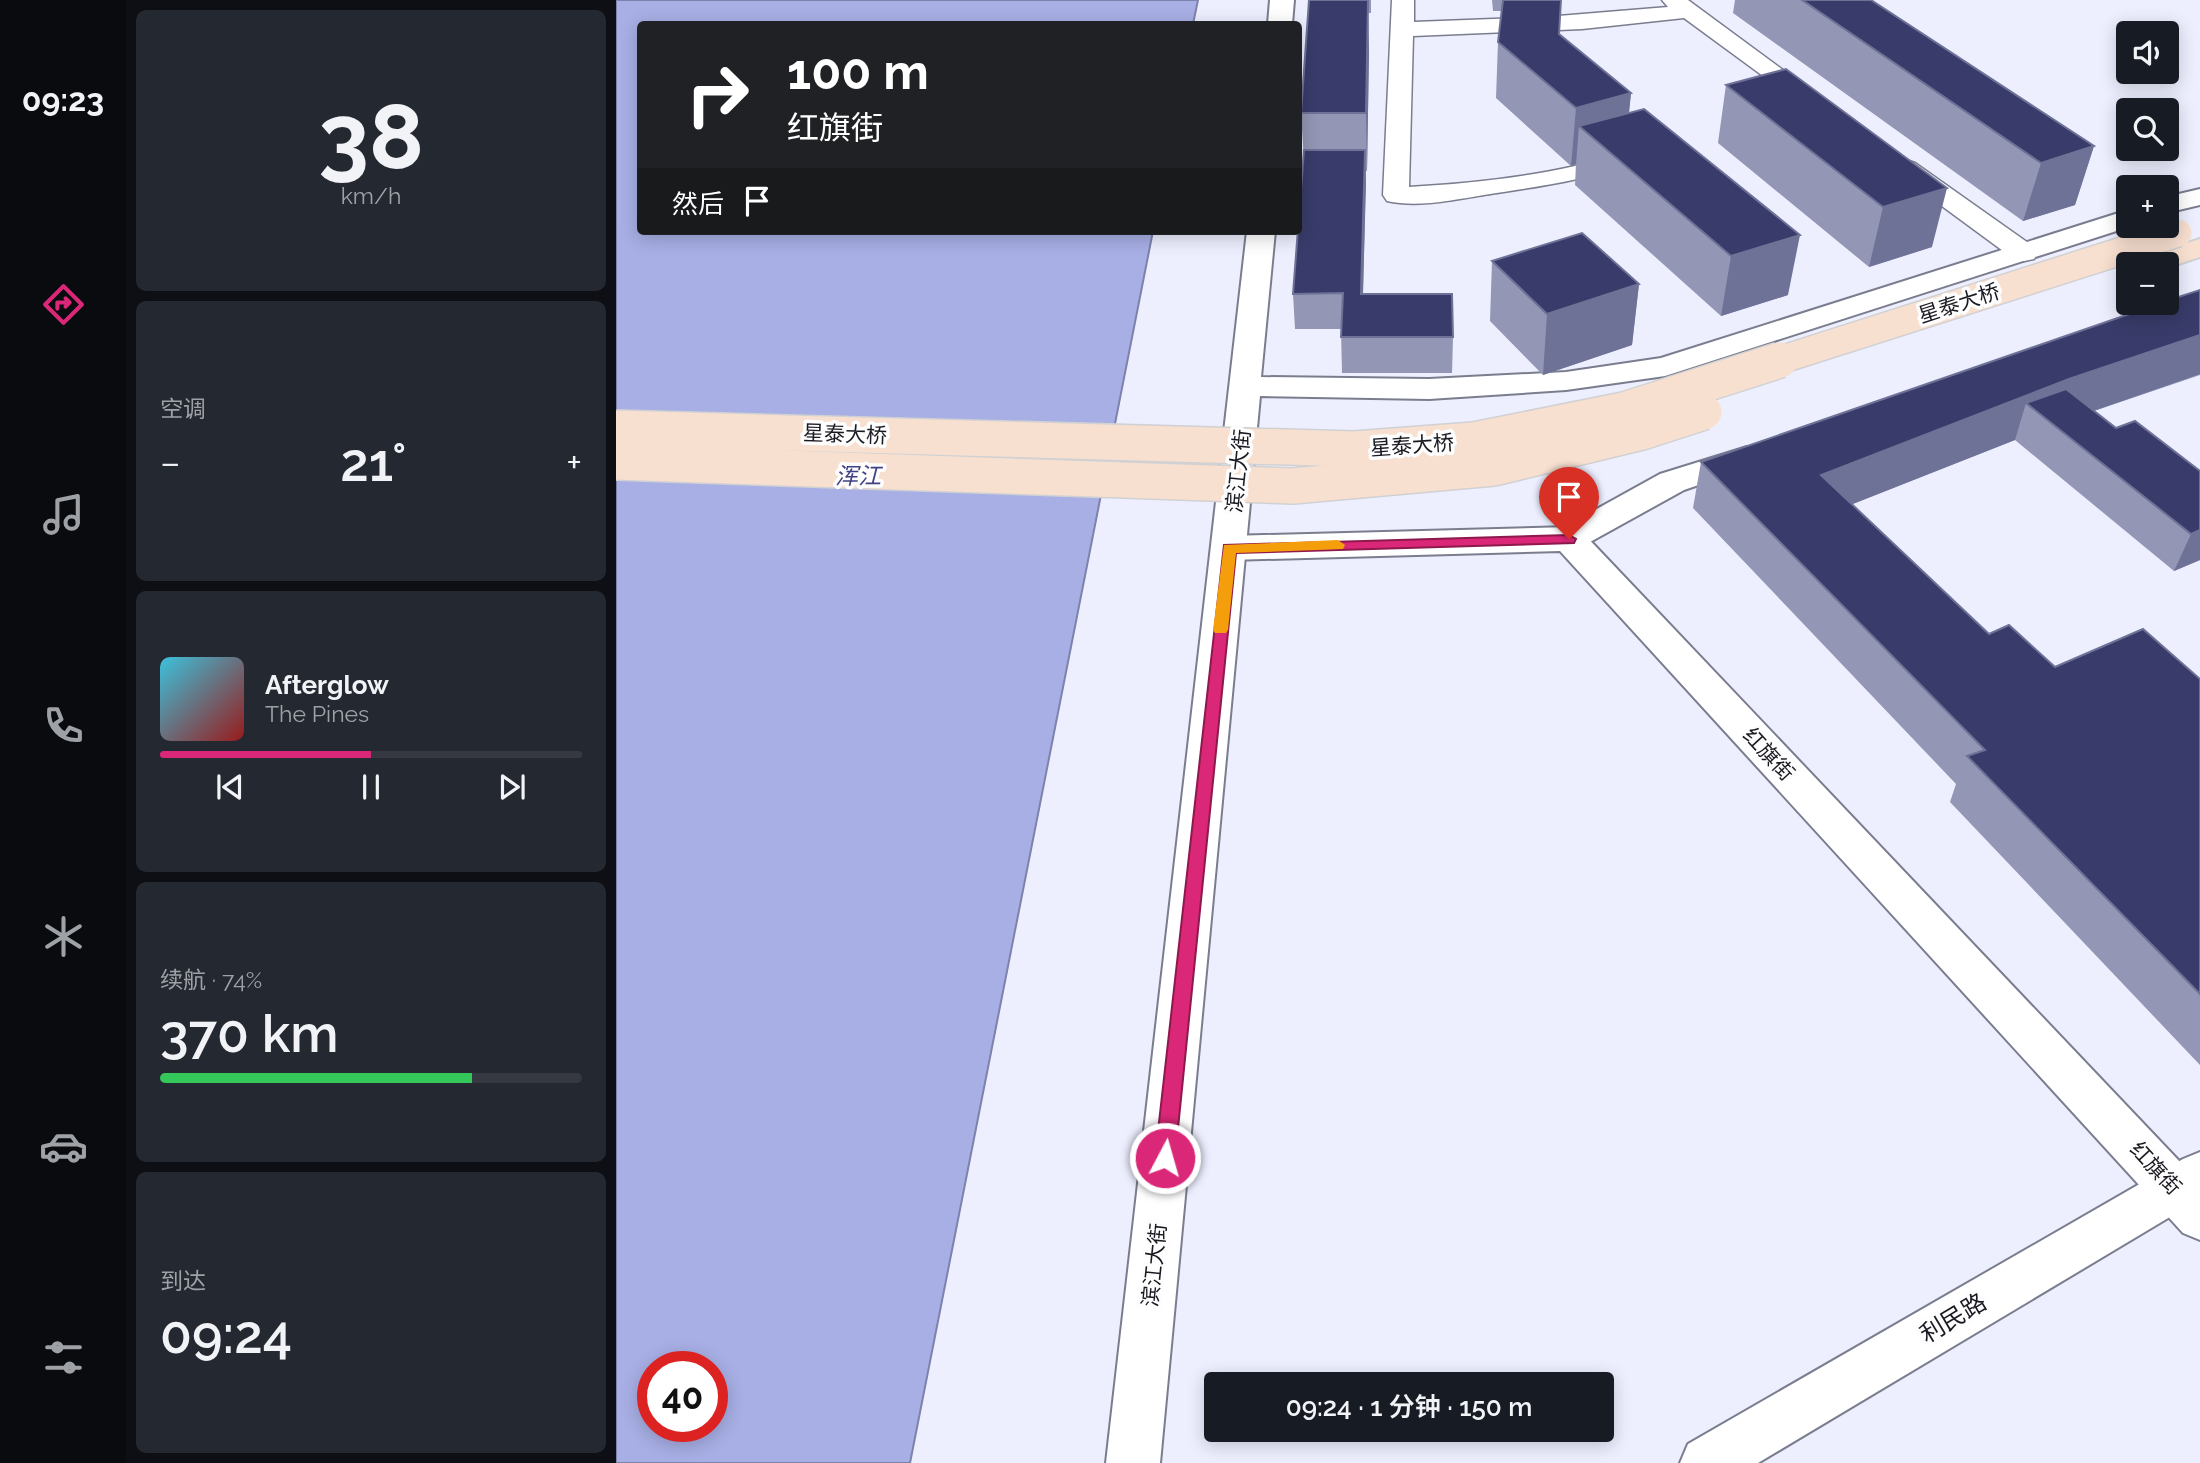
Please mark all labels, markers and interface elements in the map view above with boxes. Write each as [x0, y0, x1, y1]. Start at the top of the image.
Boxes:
map controls [2116, 21, 2179, 315]
button: sound [2116, 21, 2179, 84]
text: 100 m [787, 43, 929, 100]
icon: right [672, 49, 763, 140]
text: 09:23 [22, 81, 104, 118]
text: 38 [318, 83, 424, 190]
button: search [2116, 98, 2179, 161]
text: 红旗街 [787, 109, 883, 146]
button: + [2116, 175, 2179, 238]
text: km/h [341, 182, 401, 209]
icon: arrive [738, 182, 776, 220]
text: 然后 [672, 189, 724, 219]
button: − [2116, 252, 2179, 315]
street label: 星泰大桥 [1915, 278, 2003, 328]
icon: directions [39, 280, 88, 329]
text: 空调 [160, 395, 206, 422]
street label: 星泰大桥 [803, 420, 887, 448]
street label: 滨江大街 [1221, 428, 1255, 514]
street label: 星泰大桥 [1369, 430, 1455, 460]
text: 21° [340, 432, 407, 493]
text: − [160, 440, 180, 485]
text: + [566, 440, 582, 485]
water label: 浑江 [835, 462, 884, 489]
pin [1539, 467, 1599, 539]
icon: arrive [1550, 478, 1588, 516]
icon: music [39, 490, 88, 539]
text: Afterglow [265, 670, 389, 700]
text: The Pines [265, 700, 369, 727]
icon: phone [39, 701, 88, 750]
street label: 红旗街 [1738, 722, 1800, 786]
icon: previous [211, 768, 249, 806]
icon: pause [352, 768, 390, 806]
icon: next [493, 768, 531, 806]
icon: climate [39, 912, 88, 961]
text: 续航 · 74% [160, 966, 262, 993]
text: 370 km [160, 1003, 339, 1064]
position arrow [1128, 1121, 1202, 1195]
icon: car [39, 1122, 88, 1171]
street label: 红旗街 [2125, 1136, 2187, 1200]
street label: 滨江大街 [1137, 1222, 1171, 1308]
text: 到达 [160, 1267, 206, 1294]
street label: 利民路 [1915, 1287, 1991, 1349]
text: 09:24 [160, 1304, 292, 1365]
icon: filters [39, 1333, 88, 1382]
speed limit sign: 40 [637, 1351, 728, 1442]
text: 09:24 · 1 分钟 · 150 m [1286, 1392, 1532, 1422]

